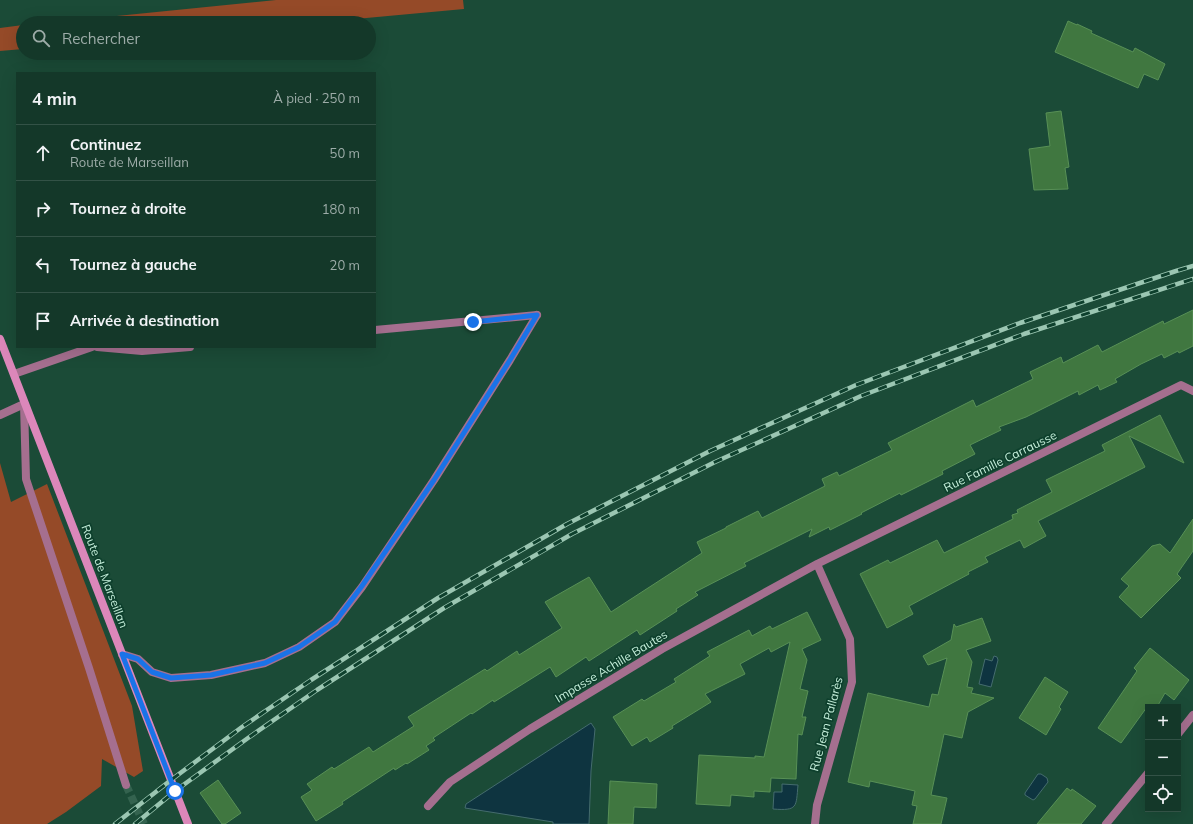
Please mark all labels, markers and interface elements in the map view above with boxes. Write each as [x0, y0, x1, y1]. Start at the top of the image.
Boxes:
search box [16, 16, 376, 60]
icon: search [30, 27, 52, 49]
text: Rechercher [62, 29, 140, 48]
text: 4 min [32, 88, 77, 109]
text: À pied · 250 m [273, 90, 360, 106]
text: Continuez [70, 135, 141, 154]
icon: ahead [32, 142, 54, 164]
text: 50 m [330, 145, 360, 161]
text: Route de Marseillan [70, 154, 189, 170]
icon: right [32, 198, 54, 220]
text: Tournez à droite [70, 199, 186, 218]
text: 180 m [322, 201, 360, 217]
icon: left [32, 254, 54, 276]
text: Tournez à gauche [70, 255, 197, 274]
text: 20 m [330, 257, 360, 273]
icon: arrive [32, 310, 54, 332]
text: Arrivée à destination [70, 311, 219, 330]
route end [464, 313, 482, 331]
street label: Rue Famille Carrausse [941, 427, 1059, 495]
street label: Route de Marseillan [78, 522, 132, 630]
street label: Impasse Achille Bautes [552, 626, 670, 706]
street label: Rue Jean Pallarès [806, 675, 846, 773]
map controls [1145, 704, 1181, 812]
button: + [1145, 704, 1181, 740]
button: − [1145, 740, 1181, 776]
button: locate [1145, 776, 1181, 812]
route start [166, 782, 184, 800]

